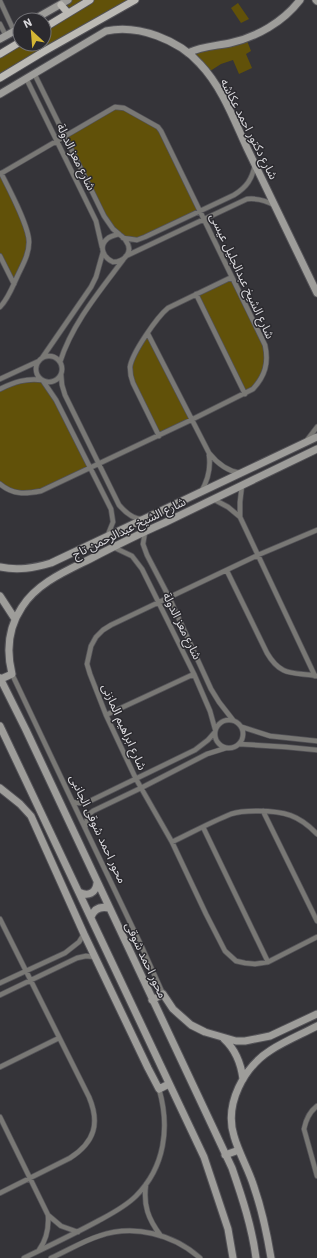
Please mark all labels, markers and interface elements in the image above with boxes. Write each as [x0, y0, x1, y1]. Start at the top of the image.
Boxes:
north arrow [12, 12, 52, 52]
text: N [21, 15, 34, 31]
street label: شارع دكتور احمد عكاشه [216, 76, 281, 183]
street label: شارع معز الدولة [52, 121, 99, 194]
street label: شارع الشيخ عبدالجليل عيسى [205, 211, 278, 342]
street label: شارع الشيخ عبدالرحمن تاج [69, 493, 189, 563]
street label: شارع معز الدولة [158, 590, 205, 663]
street label: شارع ابراهيم المازنى [97, 681, 150, 773]
street label: محور احمد شوقى الجانبى [67, 772, 130, 886]
street label: محور احمد شوقى [122, 919, 171, 1000]

